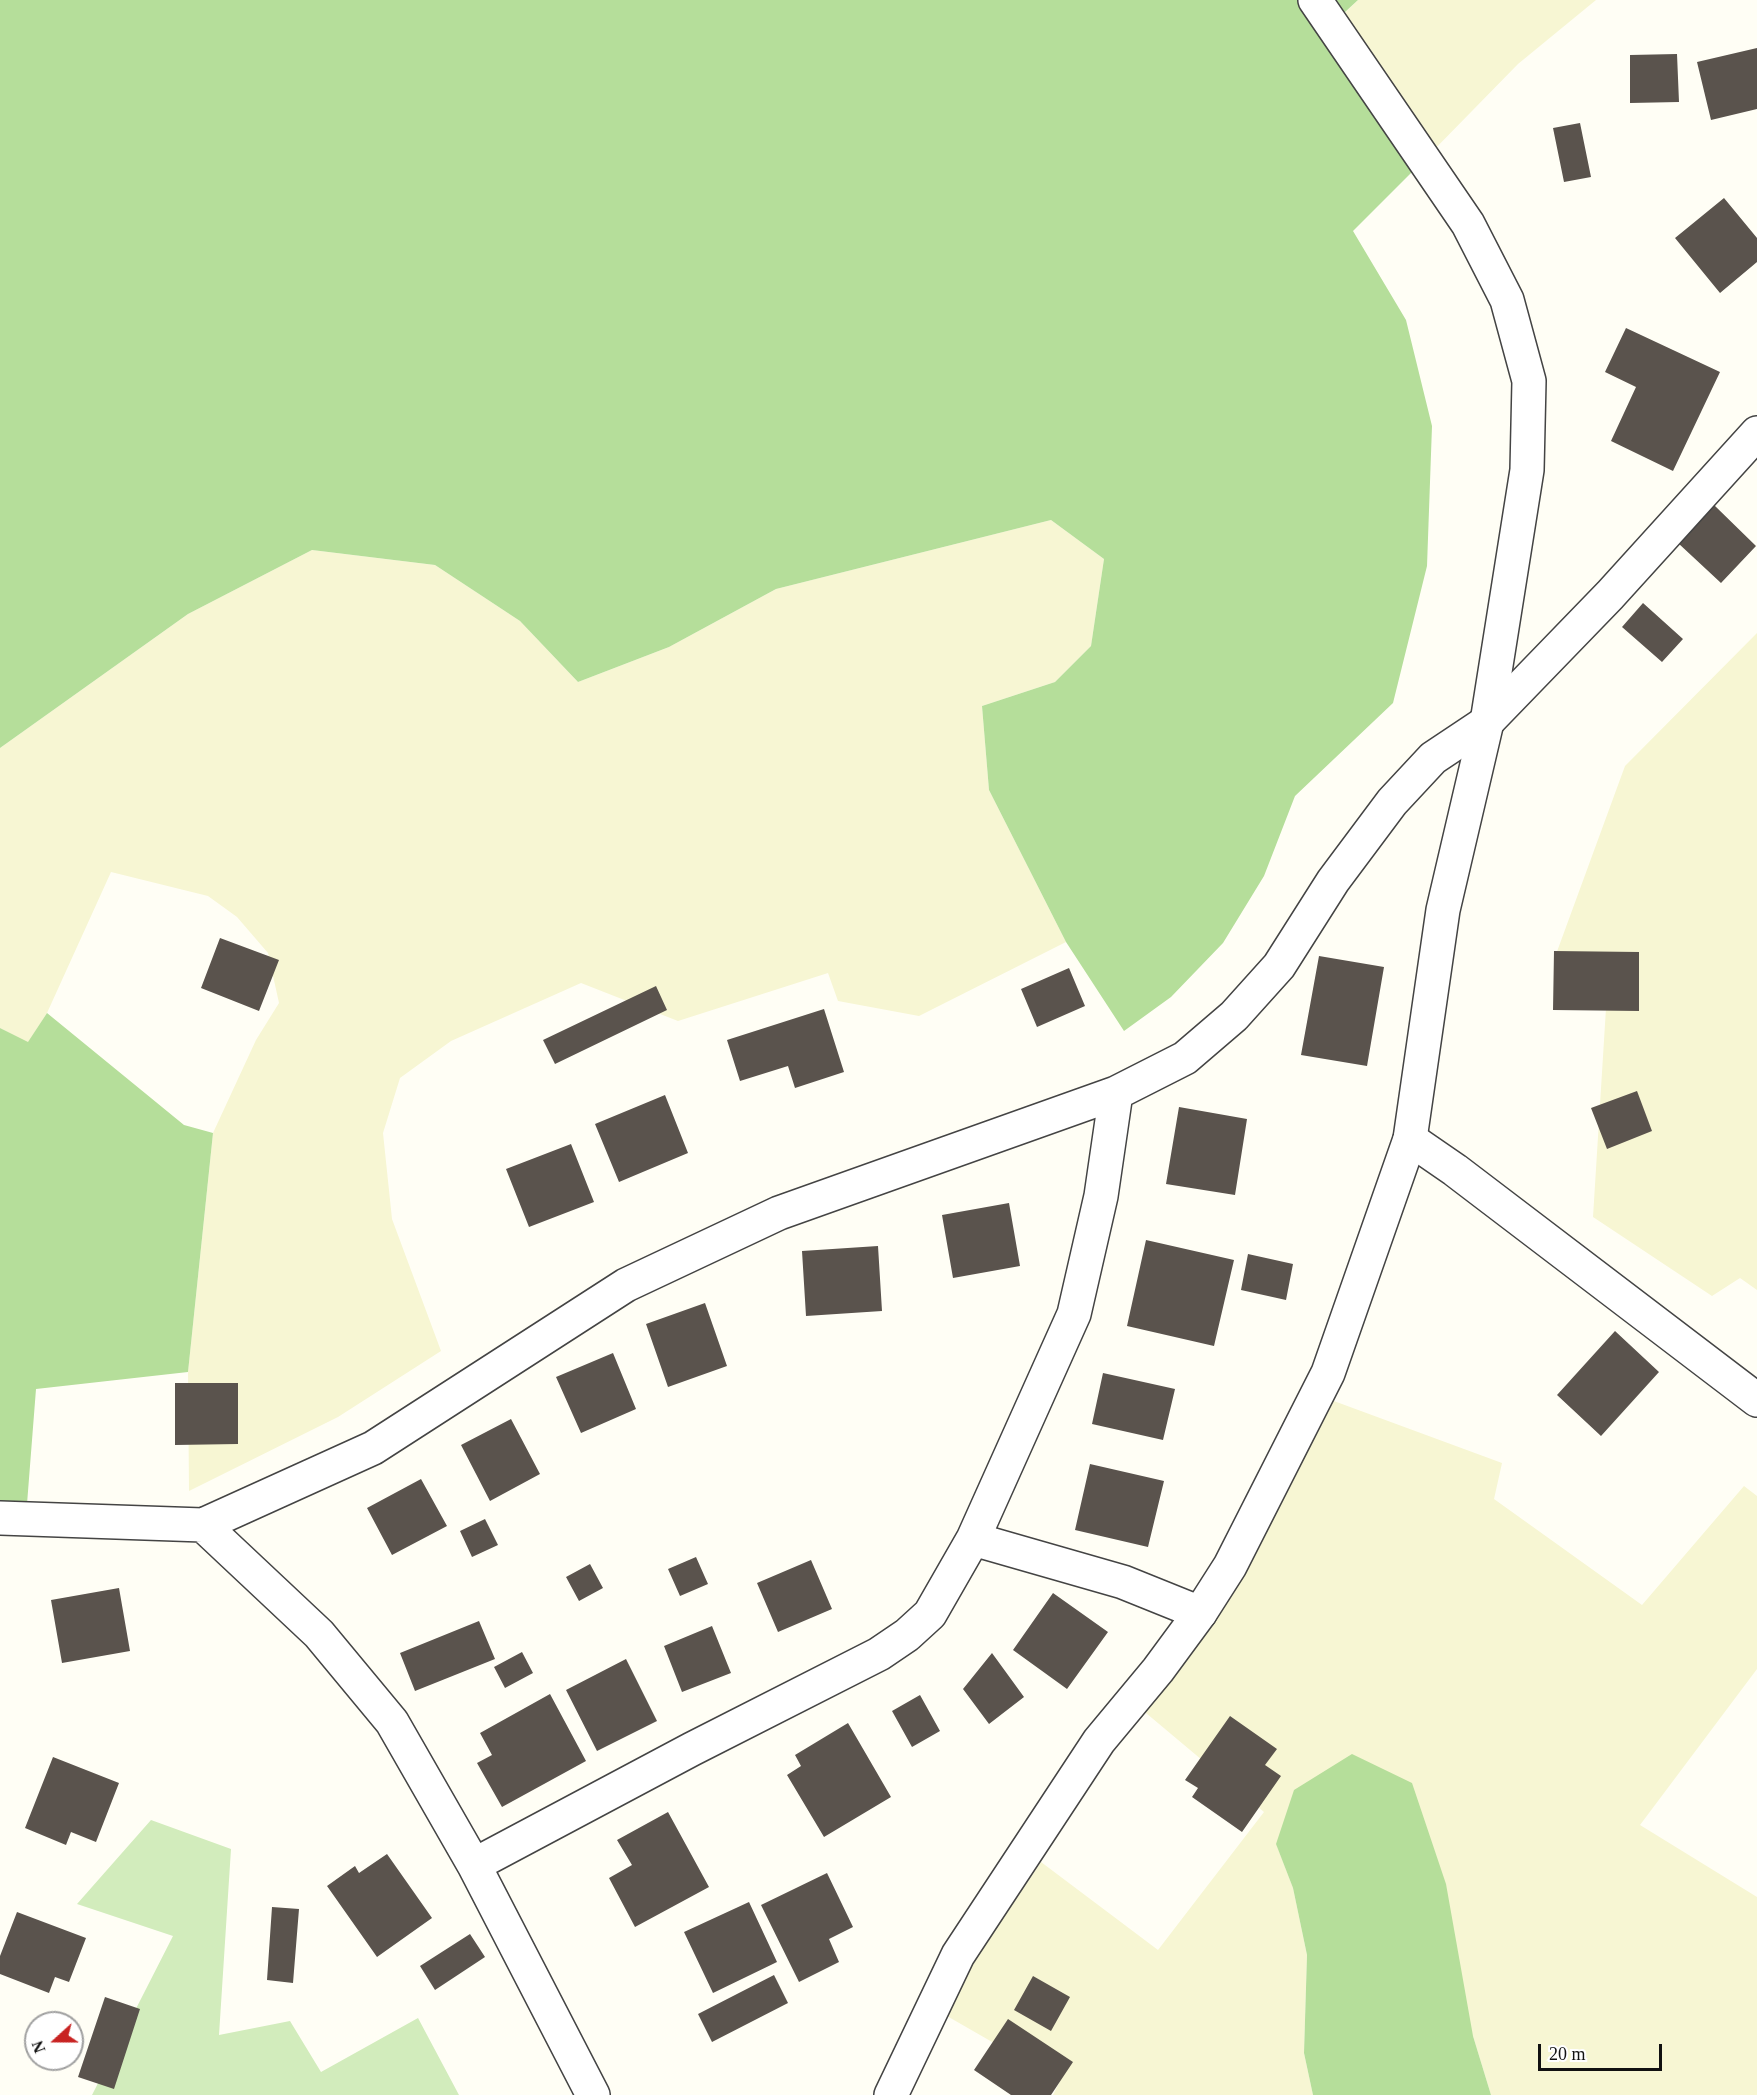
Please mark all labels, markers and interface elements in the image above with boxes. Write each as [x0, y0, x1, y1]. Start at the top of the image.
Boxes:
north arrow [24, 2011, 84, 2071]
scale bar [1541, 2032, 1666, 2070]
text: N [29, 2038, 49, 2055]
text: 20 m [1549, 2044, 1586, 2064]

